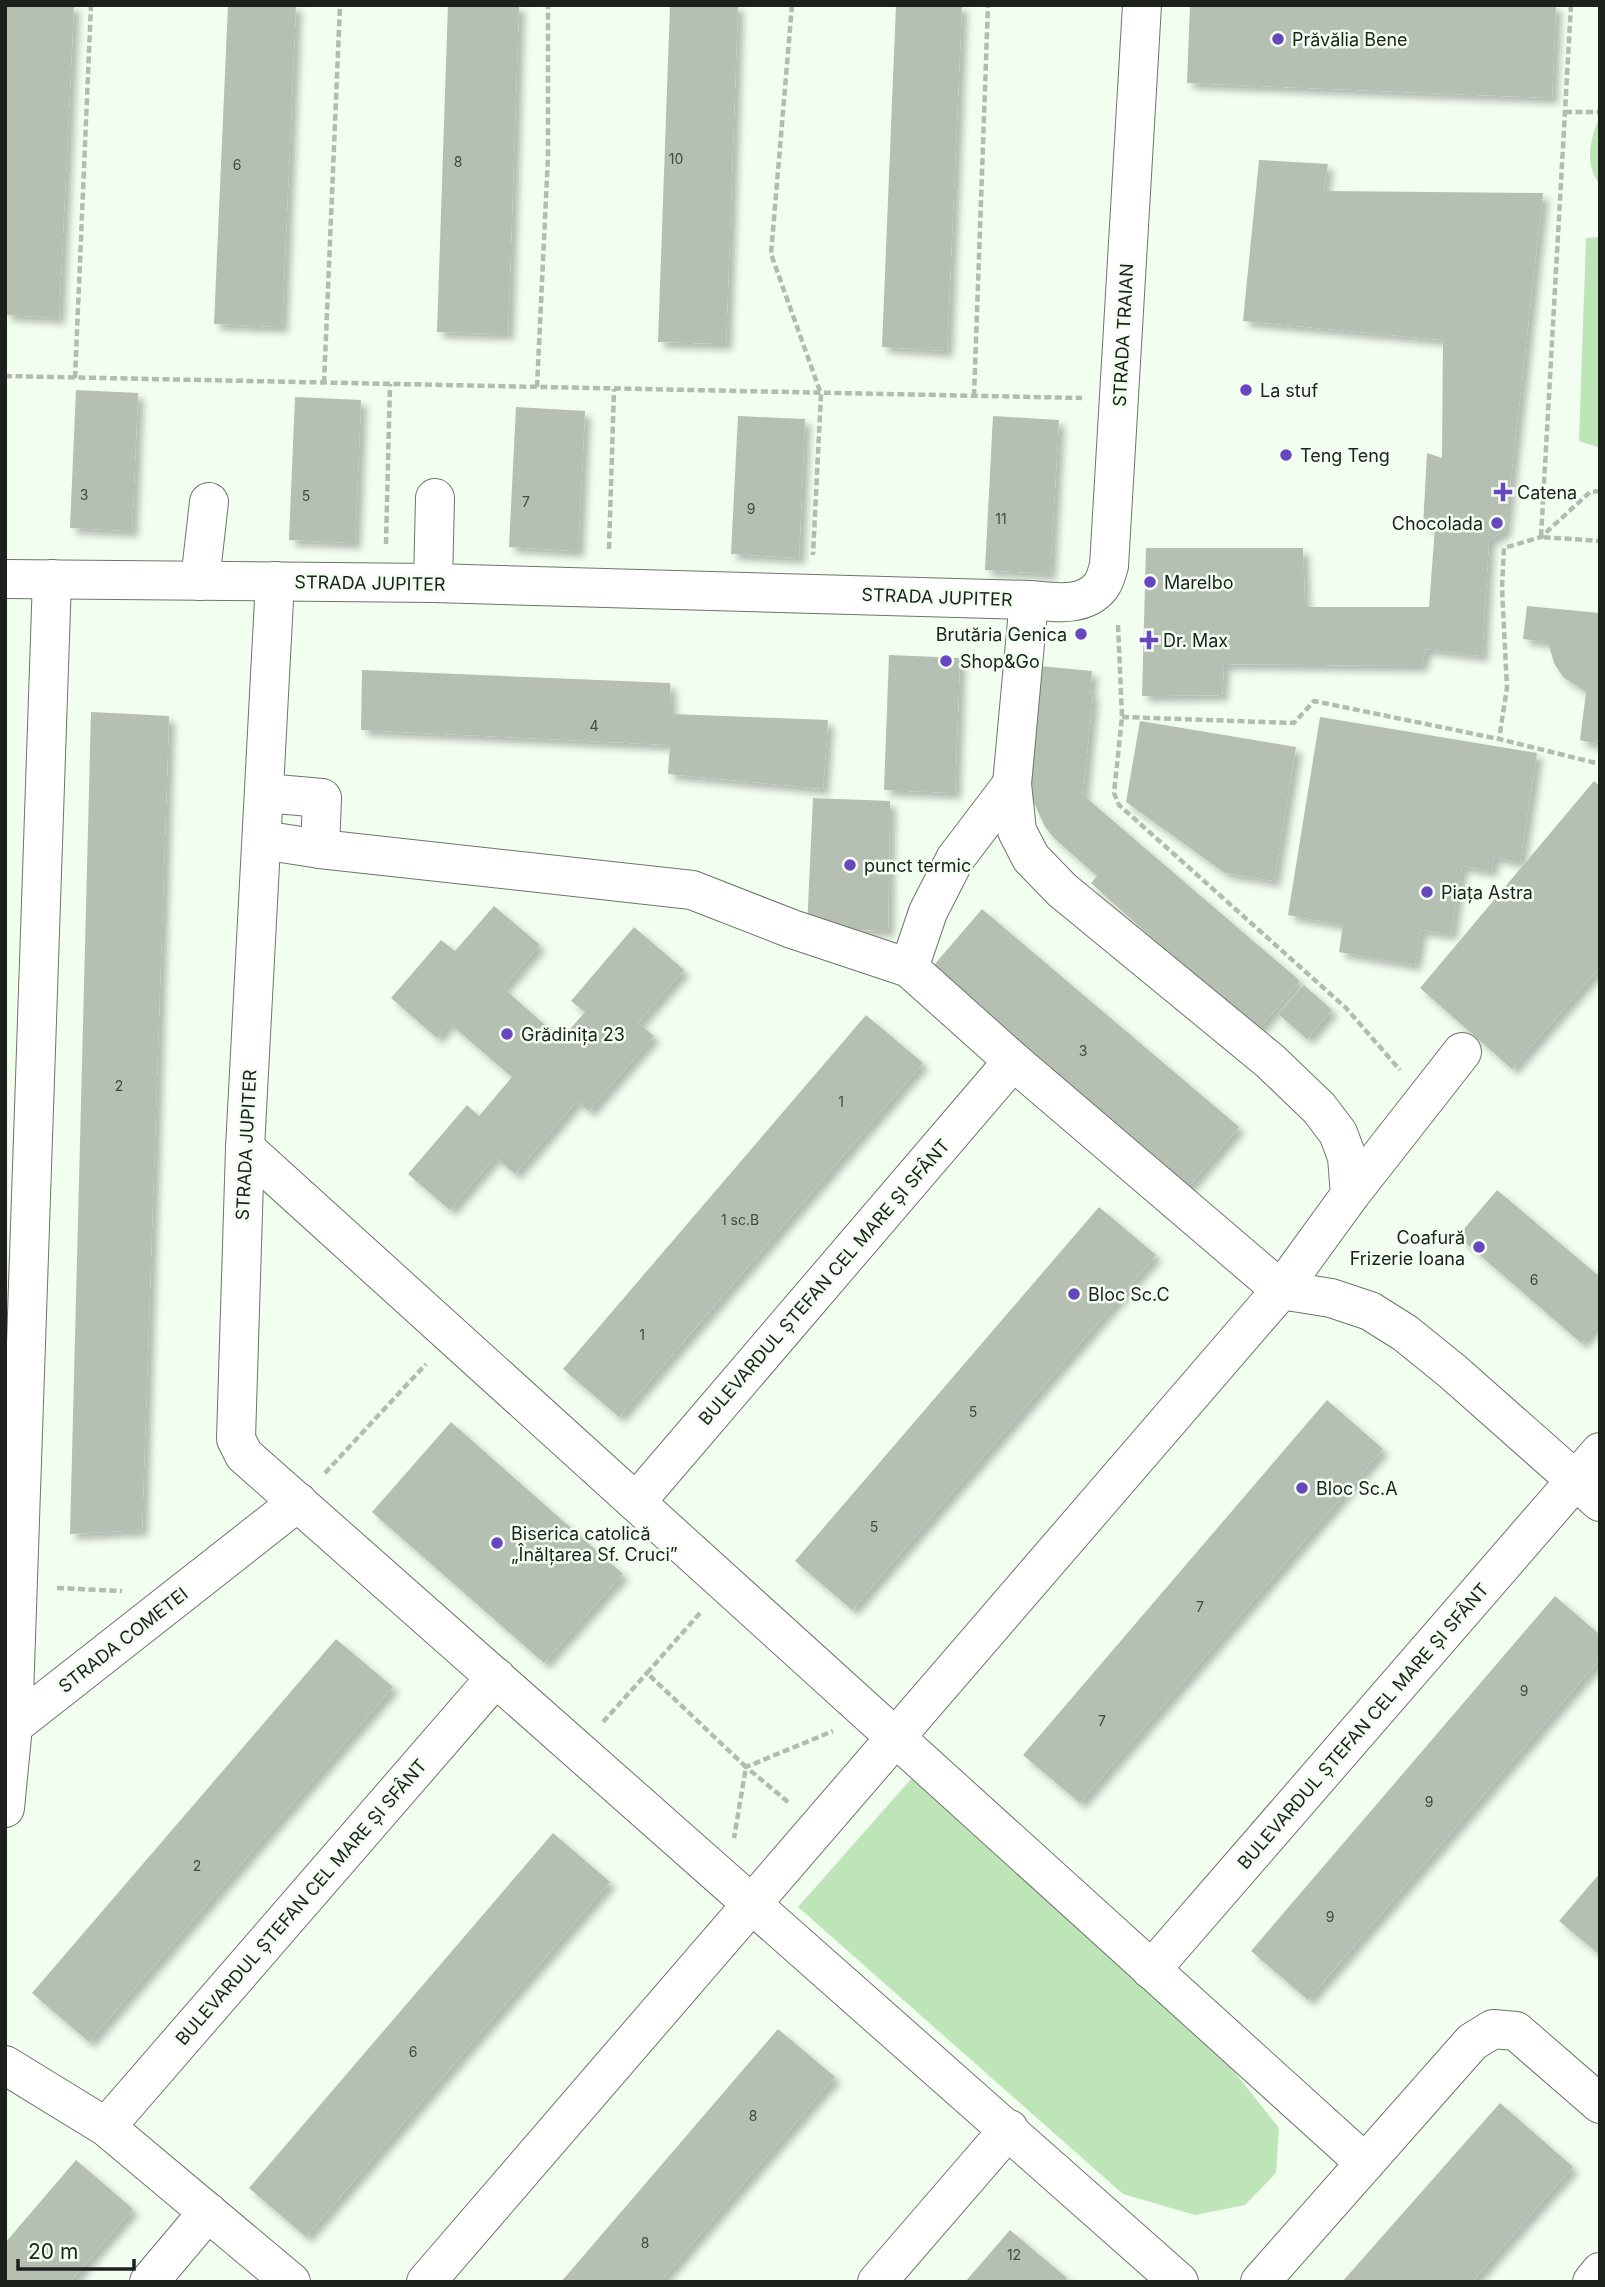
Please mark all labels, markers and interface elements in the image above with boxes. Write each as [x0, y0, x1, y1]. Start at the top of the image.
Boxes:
place label: Prăvălia Bene [1292, 29, 1408, 50]
marker: Prăvălia Bene [1270, 31, 1286, 47]
house number: 10 [669, 150, 683, 167]
house number: 8 [454, 153, 462, 170]
house number: 6 [233, 156, 241, 173]
street label: STRADA TRAIAN [1109, 263, 1137, 407]
place label: La stuf [1260, 380, 1318, 401]
marker: La stuf [1238, 382, 1254, 398]
place label: Teng Teng [1300, 445, 1390, 466]
marker: Teng Teng [1278, 447, 1294, 463]
place label: Catena [1517, 482, 1577, 503]
marker: Catena [1495, 484, 1511, 500]
house number: 3 [80, 486, 88, 503]
house number: 5 [302, 487, 310, 504]
house number: 7 [522, 493, 530, 510]
house number: 9 [747, 500, 755, 517]
house number: 11 [995, 510, 1007, 527]
place label: Chocolada [1392, 513, 1483, 534]
marker: Chocolada [1489, 515, 1505, 531]
street label: STRADA JUPITER [294, 571, 446, 595]
place label: Marelbo [1164, 572, 1234, 593]
marker: Marelbo [1142, 574, 1158, 590]
street label: STRADA JUPITER [861, 584, 1013, 610]
place label: Brutăria Genica [936, 624, 1067, 645]
marker: Brutăria Genica [1073, 626, 1089, 642]
place label: Dr. Max [1163, 630, 1228, 651]
marker: Dr. Max [1141, 632, 1157, 648]
place label: Shop&Go [960, 651, 1040, 672]
marker: Shop&Go [938, 653, 954, 669]
house number: 4 [589, 717, 599, 734]
place label: punct termic [864, 855, 971, 876]
marker: punct termic [842, 857, 858, 873]
place label: Piața Astra [1441, 882, 1533, 904]
marker: Piața Astra [1419, 884, 1435, 900]
place label: Grădinița 23 [521, 1024, 625, 1046]
marker: Grădinița 23 [499, 1026, 515, 1042]
house number: 3 [1079, 1042, 1087, 1059]
street label: STRADA JUPITER [232, 1069, 260, 1221]
house number: 2 [115, 1077, 123, 1094]
house number: 1 [838, 1093, 844, 1110]
street label: BULEVARDUL ȘTEFAN CEL MARE ȘI SFÂNT [693, 1134, 955, 1430]
house number: 1 sc.B [721, 1211, 759, 1228]
place label: Coafură Frizerie Ioana [1350, 1227, 1465, 1269]
marker: Coafură Frizerie Ioana [1471, 1239, 1487, 1255]
house number: 6 [1530, 1271, 1538, 1288]
place label: Bloc Sc.C [1088, 1284, 1170, 1305]
marker: Bloc Sc.C [1066, 1286, 1082, 1302]
house number: 1 [639, 1326, 645, 1343]
house number: 5 [969, 1403, 977, 1420]
place label: Bloc Sc.A [1316, 1478, 1398, 1499]
marker: Bloc Sc.A [1294, 1480, 1310, 1496]
house number: 5 [870, 1518, 878, 1535]
place label: Biserica catolică „Înălțarea Sf. Cruci” [511, 1523, 678, 1566]
marker: Biserica catolică „Înălțarea Sf. Cruci” [489, 1535, 505, 1551]
street label: BULEVARDUL ȘTEFAN CEL MARE ȘI SFÂNT [1232, 1578, 1494, 1874]
street label: STRADA COMETEI [54, 1583, 192, 1697]
house number: 7 [1196, 1598, 1204, 1615]
house number: 9 [1520, 1682, 1528, 1699]
house number: 7 [1098, 1712, 1106, 1729]
street label: BULEVARDUL ȘTEFAN CEL MARE ȘI SFÂNT [170, 1754, 432, 2050]
house number: 9 [1425, 1793, 1433, 1810]
house number: 2 [193, 1857, 201, 1874]
house number: 9 [1326, 1908, 1334, 1925]
house number: 6 [409, 2043, 417, 2060]
house number: 8 [749, 2107, 757, 2124]
scale bar [18, 2228, 133, 2272]
house number: 8 [641, 2234, 649, 2251]
text: 20 m [28, 2239, 78, 2264]
house number: 12 [1007, 2246, 1021, 2263]

